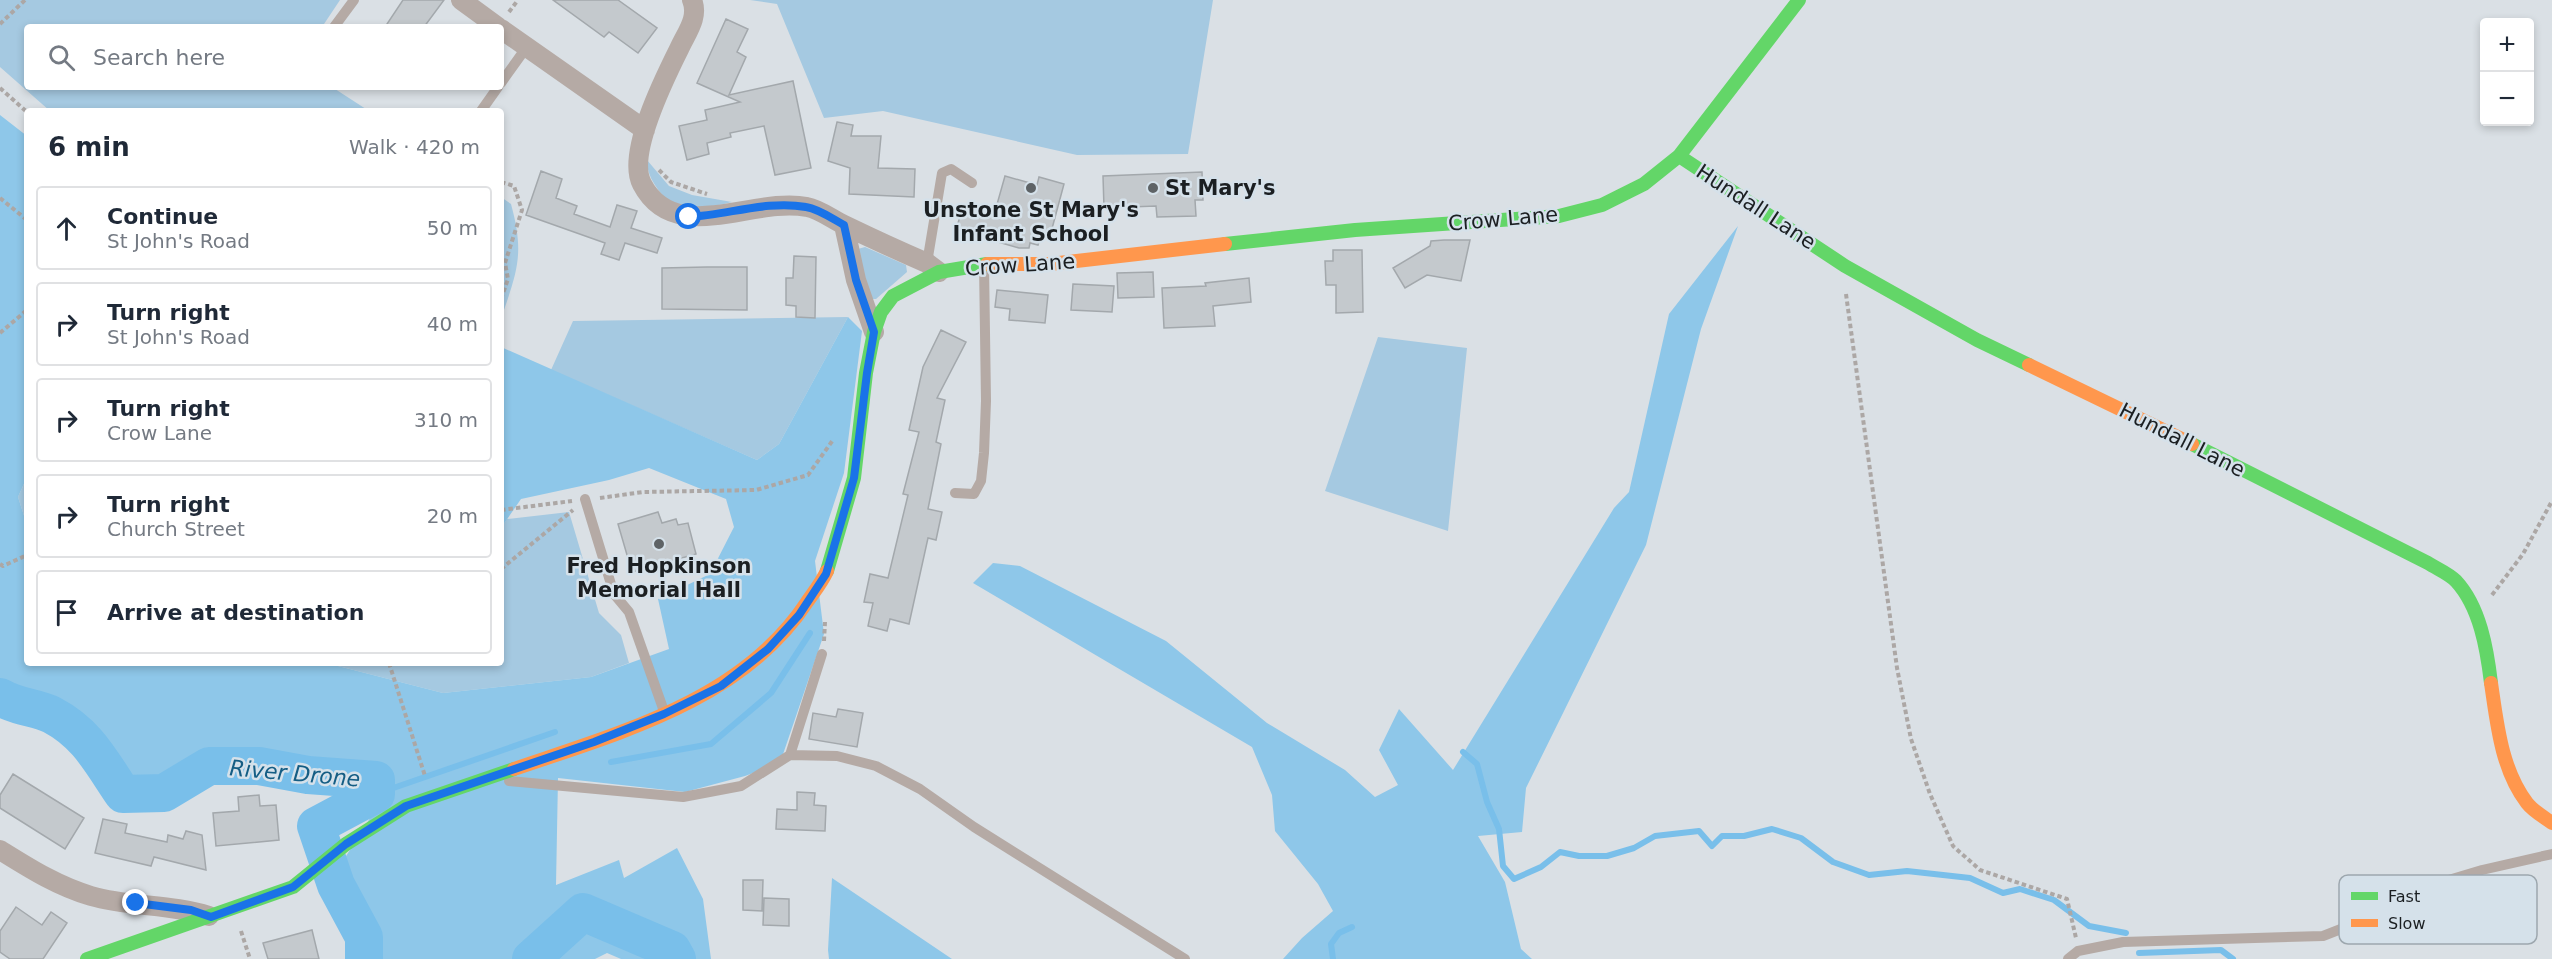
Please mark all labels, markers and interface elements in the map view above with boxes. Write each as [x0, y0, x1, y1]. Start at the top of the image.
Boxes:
map controls [2480, 18, 2534, 126]
button: + [2480, 18, 2534, 72]
search box [24, 24, 504, 90]
icon: search [45, 41, 78, 74]
text: Search here [93, 45, 225, 70]
button: − [2480, 72, 2534, 126]
text: 6 min [48, 132, 130, 162]
text: Walk · 420 m [349, 135, 480, 159]
street label: Hundall Lane [1692, 159, 1820, 255]
place label: St Mary's [1165, 176, 1276, 200]
marker: Unstone St Mary's Infant School [1024, 181, 1038, 195]
marker: St Mary's [1146, 181, 1160, 195]
place label: Unstone St Mary's Infant School [923, 198, 1139, 246]
street label: Crow Lane [1447, 202, 1559, 236]
route start [675, 203, 701, 229]
text: Continue [107, 204, 218, 229]
icon: ahead [50, 212, 83, 245]
text: 50 m [427, 216, 478, 240]
text: St John's Road [107, 229, 250, 253]
street label: Crow Lane [964, 249, 1076, 281]
text: Turn right [107, 300, 230, 325]
icon: right [50, 308, 83, 341]
text: 40 m [427, 312, 478, 336]
text: St John's Road [107, 325, 250, 349]
text: Turn right [107, 396, 230, 421]
street label: Hundall Lane [2115, 398, 2249, 482]
icon: right [50, 404, 83, 437]
text: 310 m [414, 408, 478, 432]
text: Crow Lane [107, 421, 212, 445]
text: Turn right [107, 492, 230, 517]
icon: right [50, 500, 83, 533]
text: 20 m [427, 504, 478, 528]
text: Church Street [107, 517, 245, 541]
marker: Fred Hopkinson Memorial Hall [652, 537, 666, 551]
place label: Fred Hopkinson Memorial Hall [567, 554, 751, 602]
icon: arrive [50, 596, 83, 629]
text: Arrive at destination [107, 600, 364, 625]
water label: River Drone [229, 755, 361, 792]
legend [2339, 875, 2537, 944]
text: Fast [2388, 887, 2420, 906]
route end [122, 889, 148, 915]
text: Slow [2388, 914, 2425, 933]

